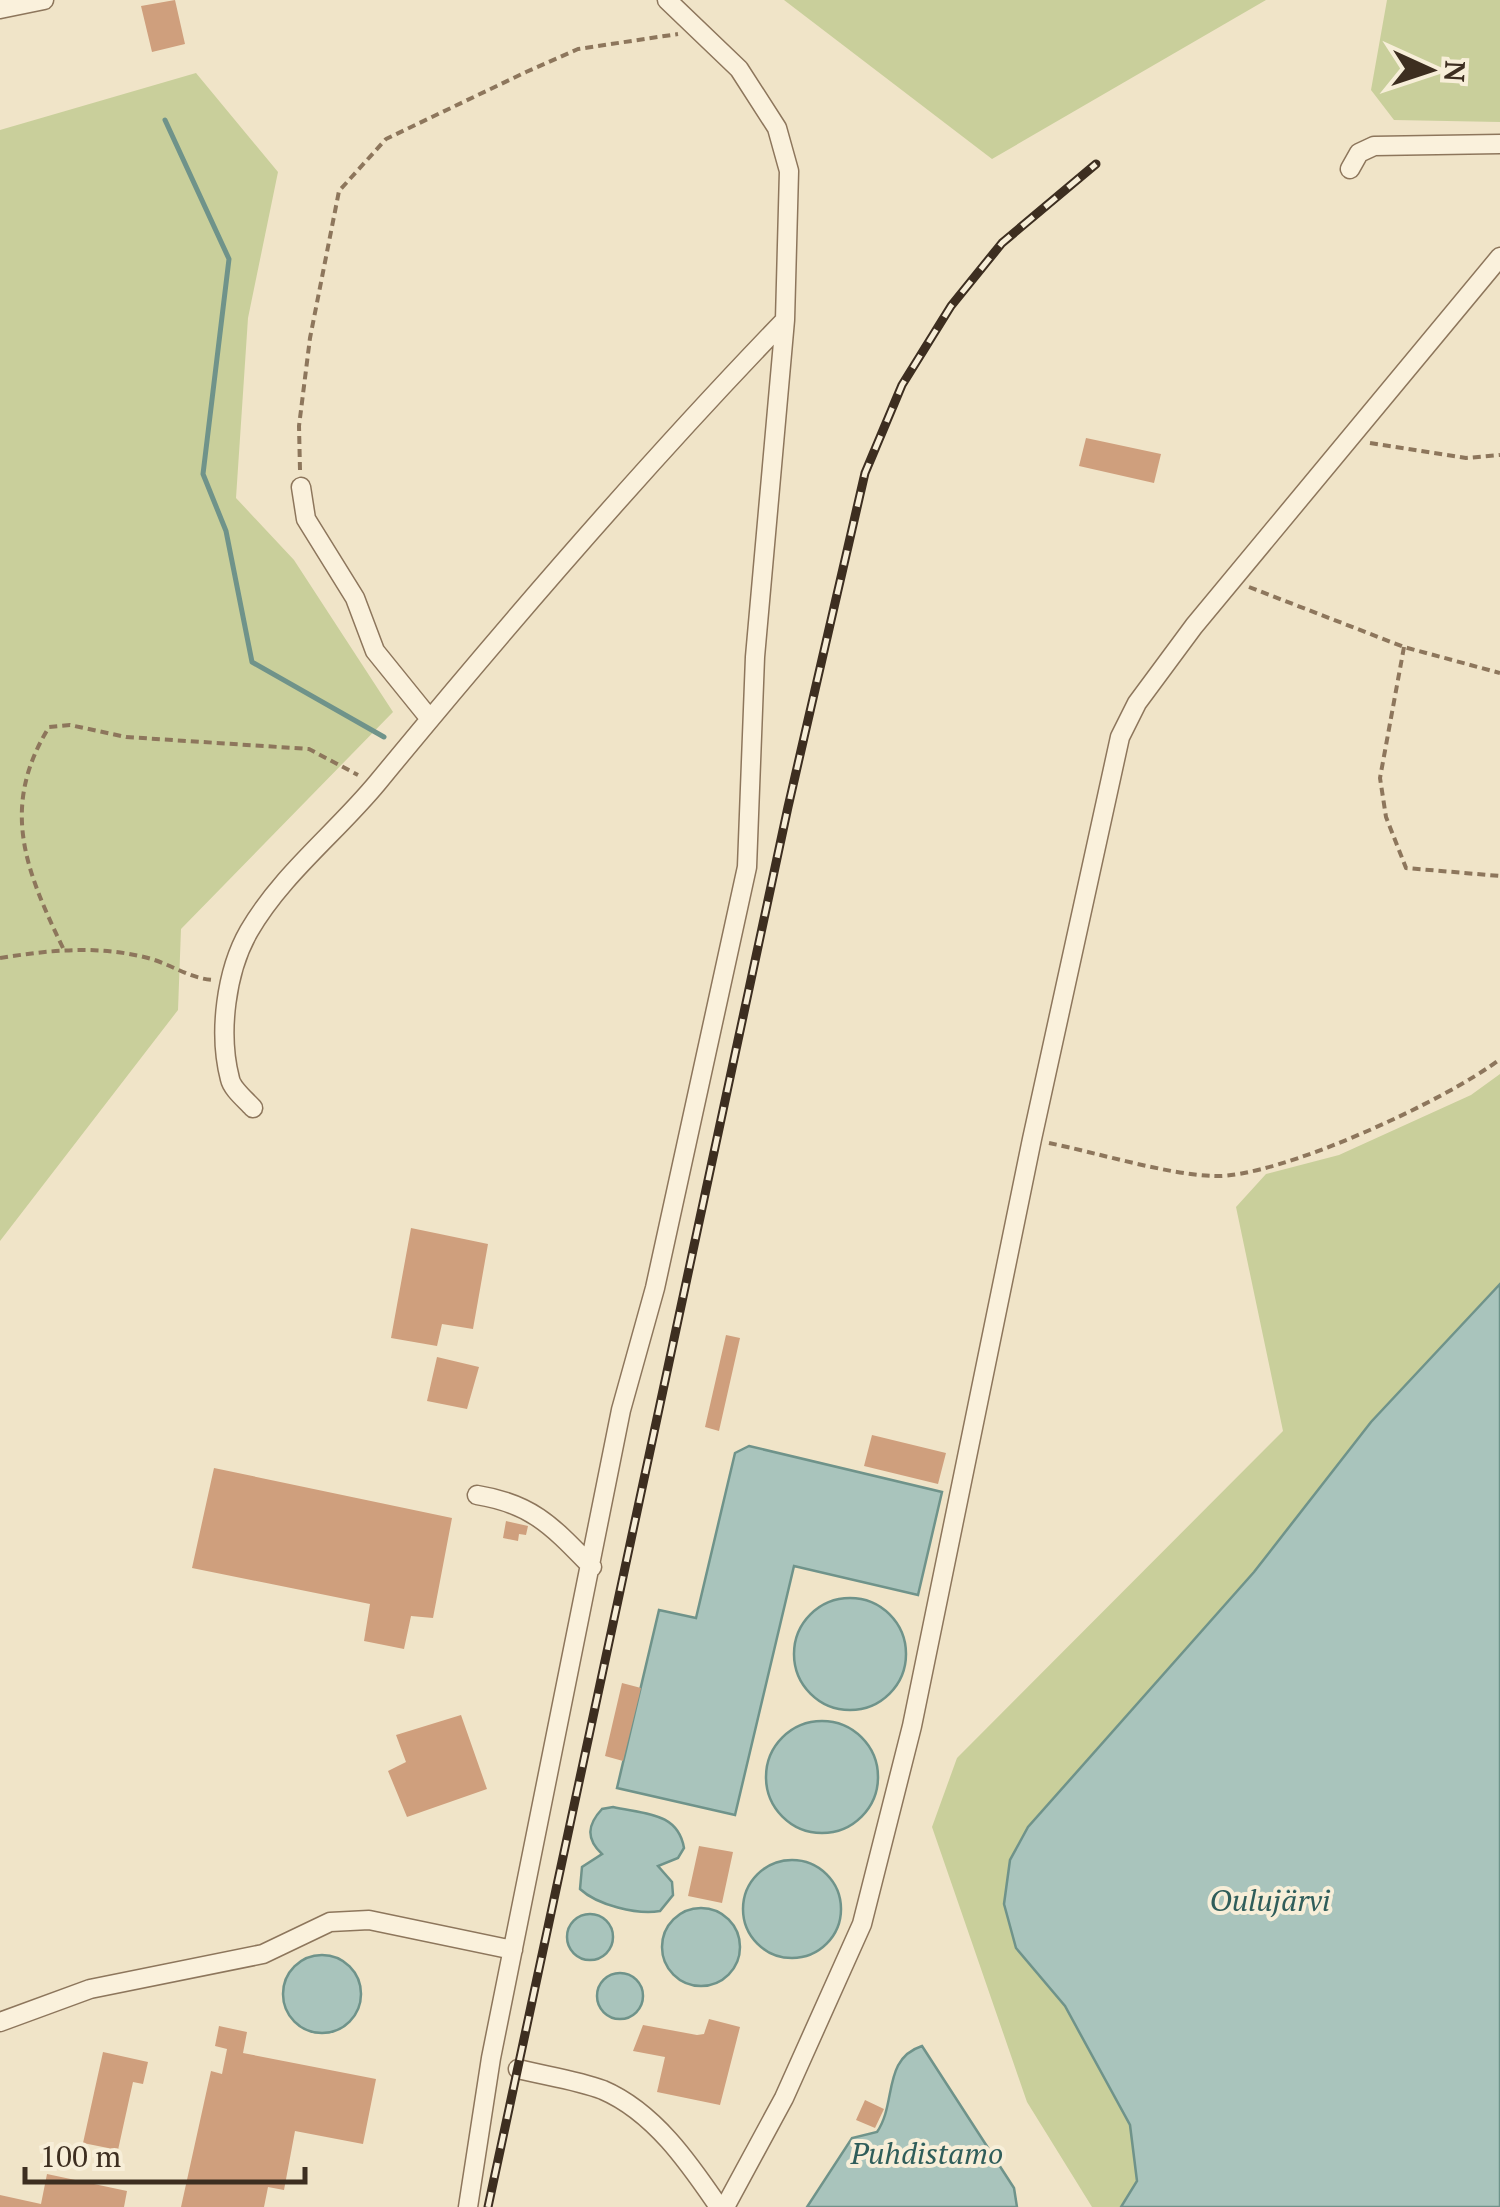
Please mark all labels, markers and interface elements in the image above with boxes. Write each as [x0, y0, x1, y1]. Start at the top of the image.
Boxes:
north arrow [1380, 20, 1480, 120]
text: N [1436, 60, 1474, 83]
water label: Oulujärvi [1210, 1880, 1331, 1920]
scale bar [25, 2122, 305, 2184]
water label: Puhdistamo [850, 2133, 1003, 2173]
text: 100 m [40, 2136, 121, 2176]

